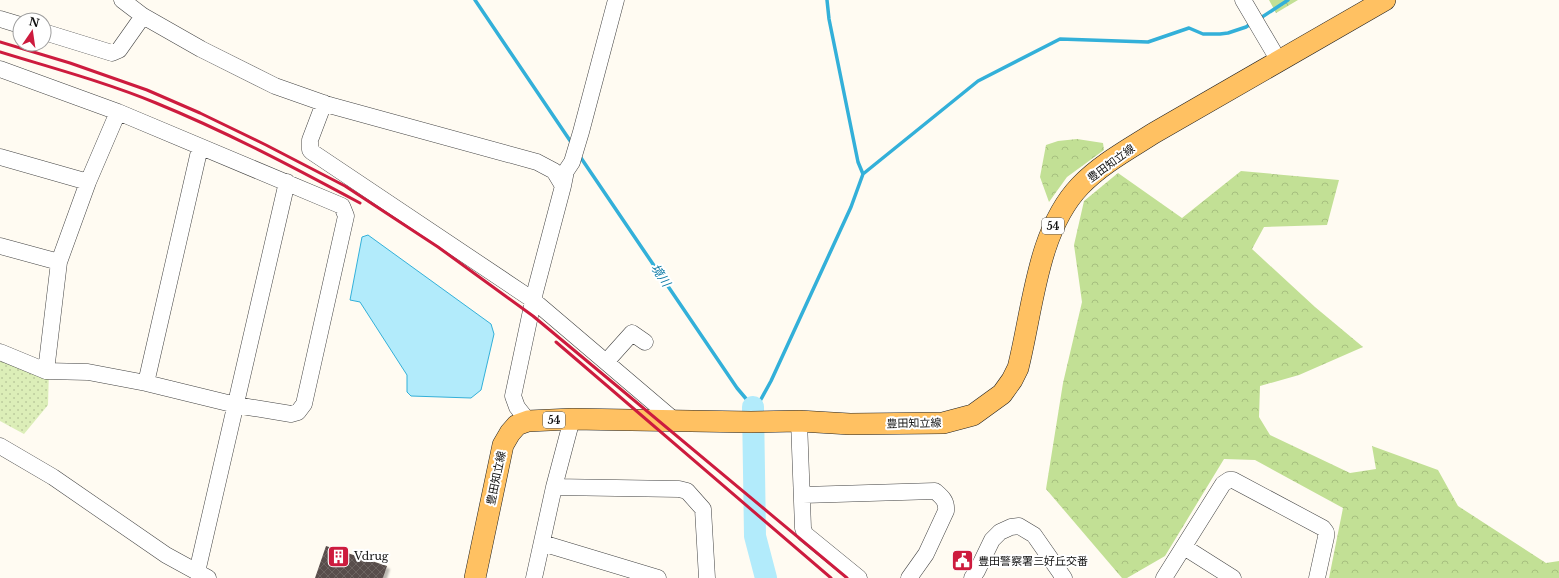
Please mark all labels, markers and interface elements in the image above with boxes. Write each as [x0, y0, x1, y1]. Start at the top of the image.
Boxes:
north arrow [12, 12, 52, 52]
text: N [28, 14, 42, 30]
street label: 豊田知立線 [1085, 141, 1137, 185]
road number: 54 [1042, 218, 1064, 234]
water label: 境川 [648, 261, 675, 291]
road number: 54 [543, 412, 565, 428]
street label: 豊田知立線 [886, 416, 942, 430]
street label: 豊田知立線 [483, 450, 509, 506]
building icon: Vdrug [326, 543, 352, 569]
public building icon: 豊田警察署三好丘交番 [950, 548, 976, 574]
place label: Vdrug [353, 549, 389, 563]
place label: 豊田警察署三好丘交番 [978, 554, 1088, 568]

